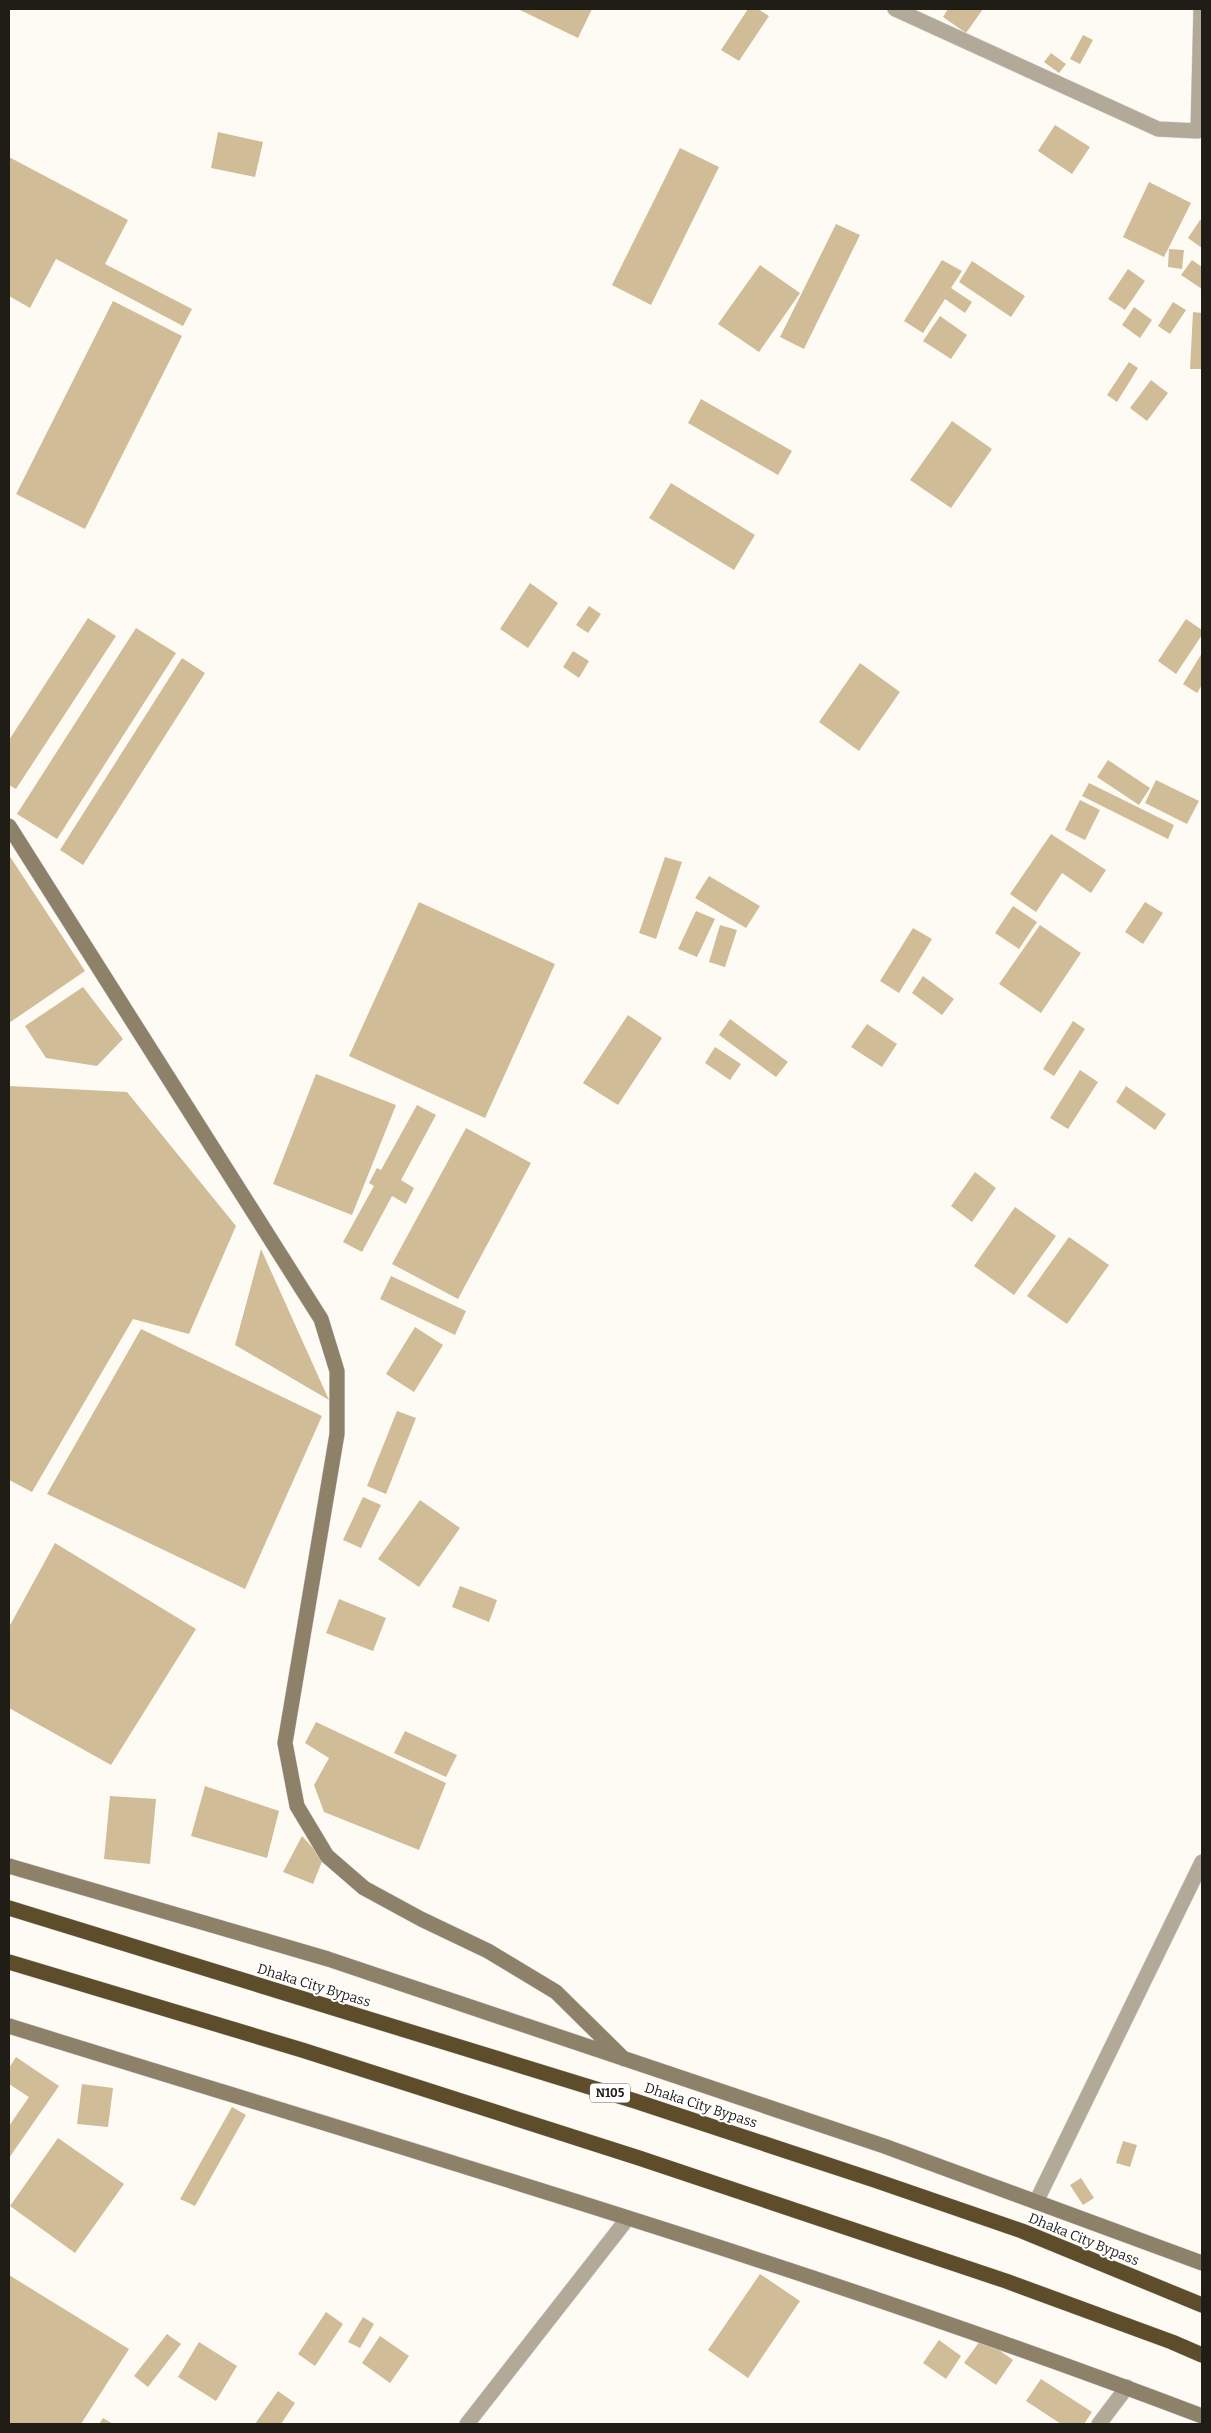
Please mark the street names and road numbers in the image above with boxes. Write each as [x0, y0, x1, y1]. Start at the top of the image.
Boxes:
street label: Dhaka City Bypass [255, 1960, 373, 2011]
street label: Dhaka City Bypass [642, 2079, 759, 2132]
road number: N105 [590, 2084, 630, 2102]
street label: Dhaka City Bypass [1026, 2210, 1142, 2269]

